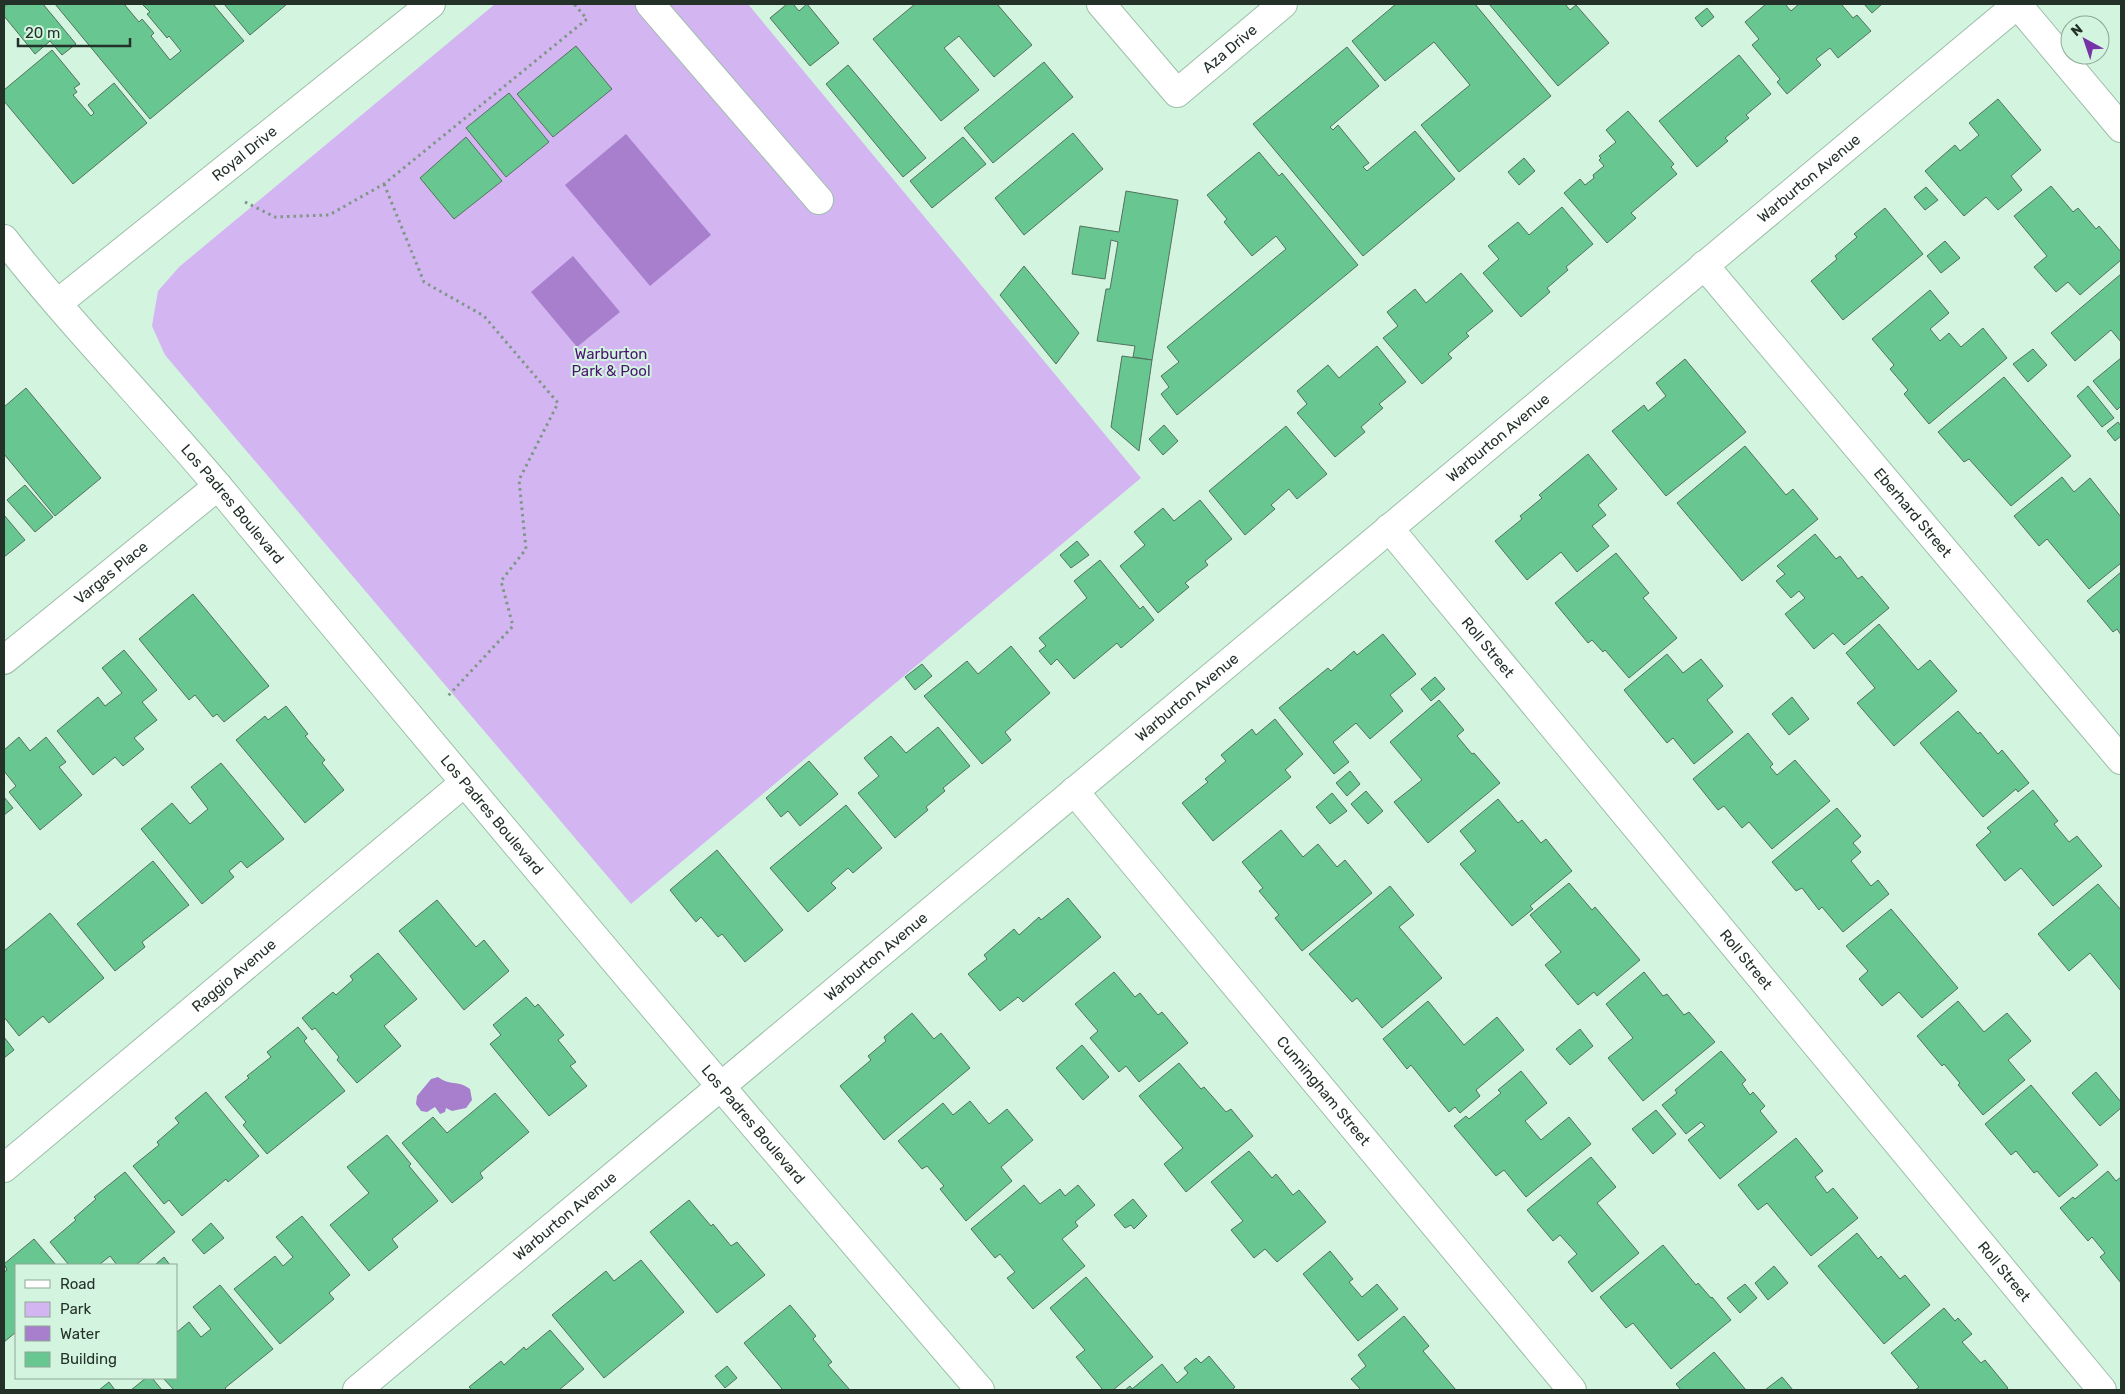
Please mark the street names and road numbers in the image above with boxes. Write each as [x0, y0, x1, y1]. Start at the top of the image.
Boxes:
street label: Aza Drive [1199, 21, 1261, 77]
street label: Royal Drive [208, 122, 280, 185]
street label: Warburton Avenue [1754, 130, 1864, 227]
street label: Warburton Avenue [1443, 390, 1553, 486]
street label: Los Padres Boulevard [177, 441, 288, 568]
street label: Eberhard Street [1870, 464, 1956, 561]
street label: Vargas Place [71, 538, 152, 608]
street label: Roll Street [1458, 614, 1518, 681]
street label: Warburton Avenue [1132, 649, 1242, 746]
street label: Los Padres Boulevard [437, 751, 547, 878]
street label: Warburton Avenue [821, 909, 931, 1005]
street label: Roll Street [1716, 926, 1776, 993]
street label: Raggio Avenue [188, 935, 280, 1016]
street label: Cunningham Street [1273, 1033, 1374, 1149]
street label: Los Padres Boulevard [698, 1061, 809, 1188]
street label: Warburton Avenue [510, 1168, 620, 1265]
street label: Roll Street [1974, 1238, 2034, 1305]

